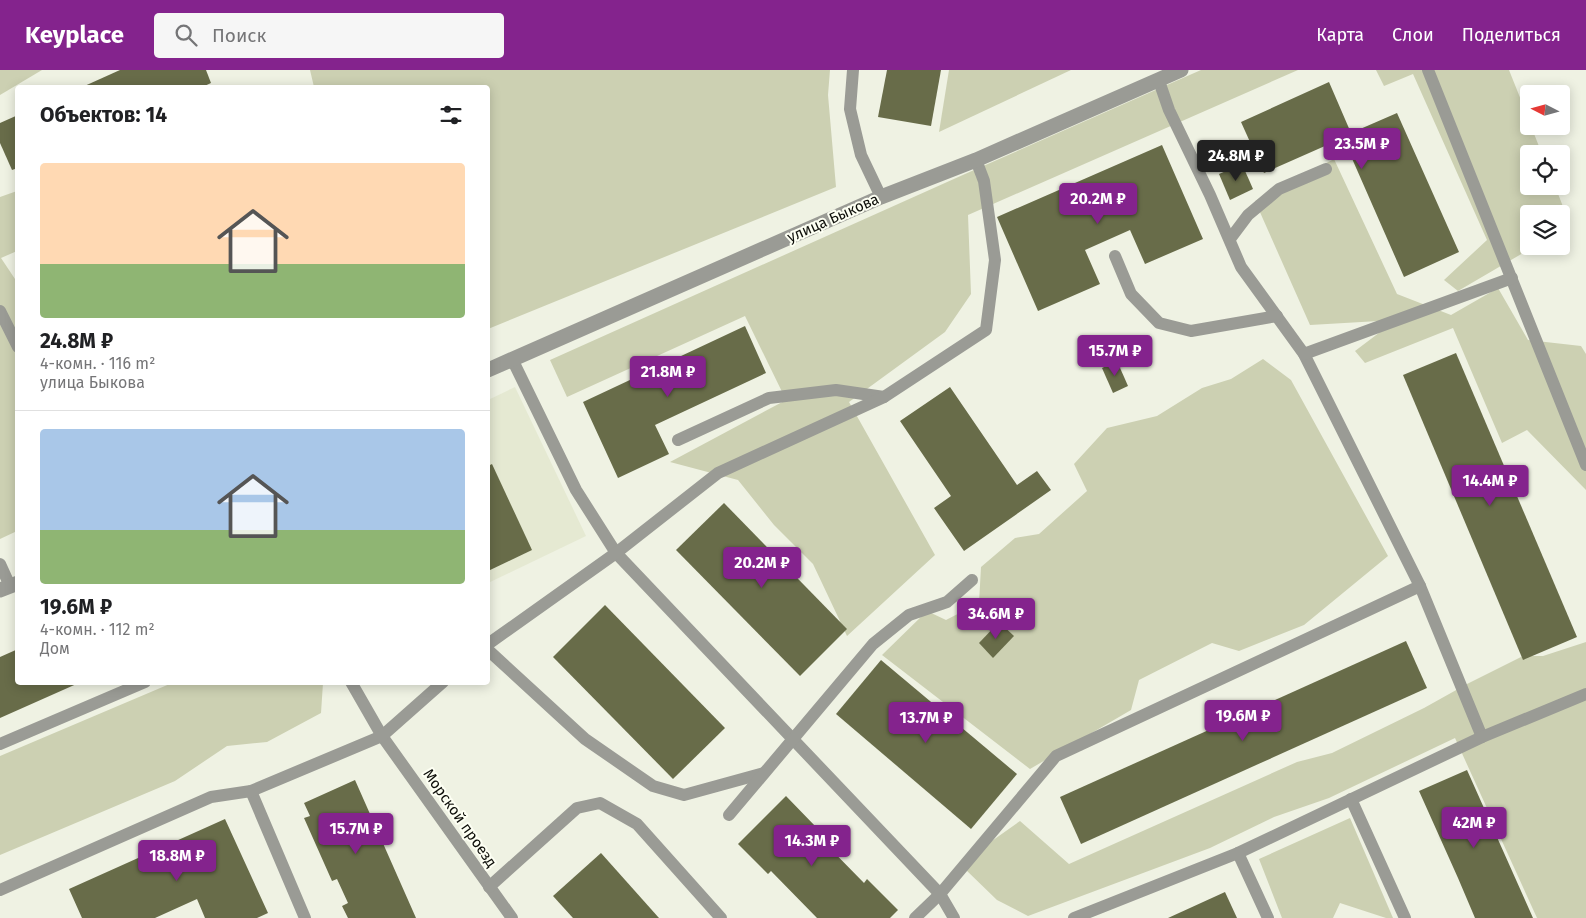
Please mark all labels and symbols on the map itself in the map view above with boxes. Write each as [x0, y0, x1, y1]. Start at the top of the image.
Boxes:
north arrow [1520, 85, 1570, 135]
pin: 23.5M ₽ [1316, 128, 1408, 170]
pin: 24.8M ₽ [1190, 140, 1282, 182]
pin: 20.2M ₽ [1052, 182, 1144, 225]
street label: улица Быкова [784, 190, 882, 246]
pin: 15.7M ₽ [1069, 334, 1161, 377]
pin: 21.8M ₽ [622, 356, 714, 398]
pin: 14.4M ₽ [1444, 464, 1536, 507]
pin: 20.2M ₽ [716, 546, 808, 589]
pin: 34.6M ₽ [950, 598, 1042, 640]
pin: 19.6M ₽ [1197, 700, 1289, 742]
pin: 13.7M ₽ [880, 702, 972, 744]
street label: Морской проезд [419, 765, 501, 871]
pin: 42M ₽ [1439, 806, 1509, 849]
pin: 15.7M ₽ [310, 812, 402, 855]
pin: 14.3M ₽ [766, 824, 858, 867]
pin: 18.8M ₽ [131, 840, 223, 882]

